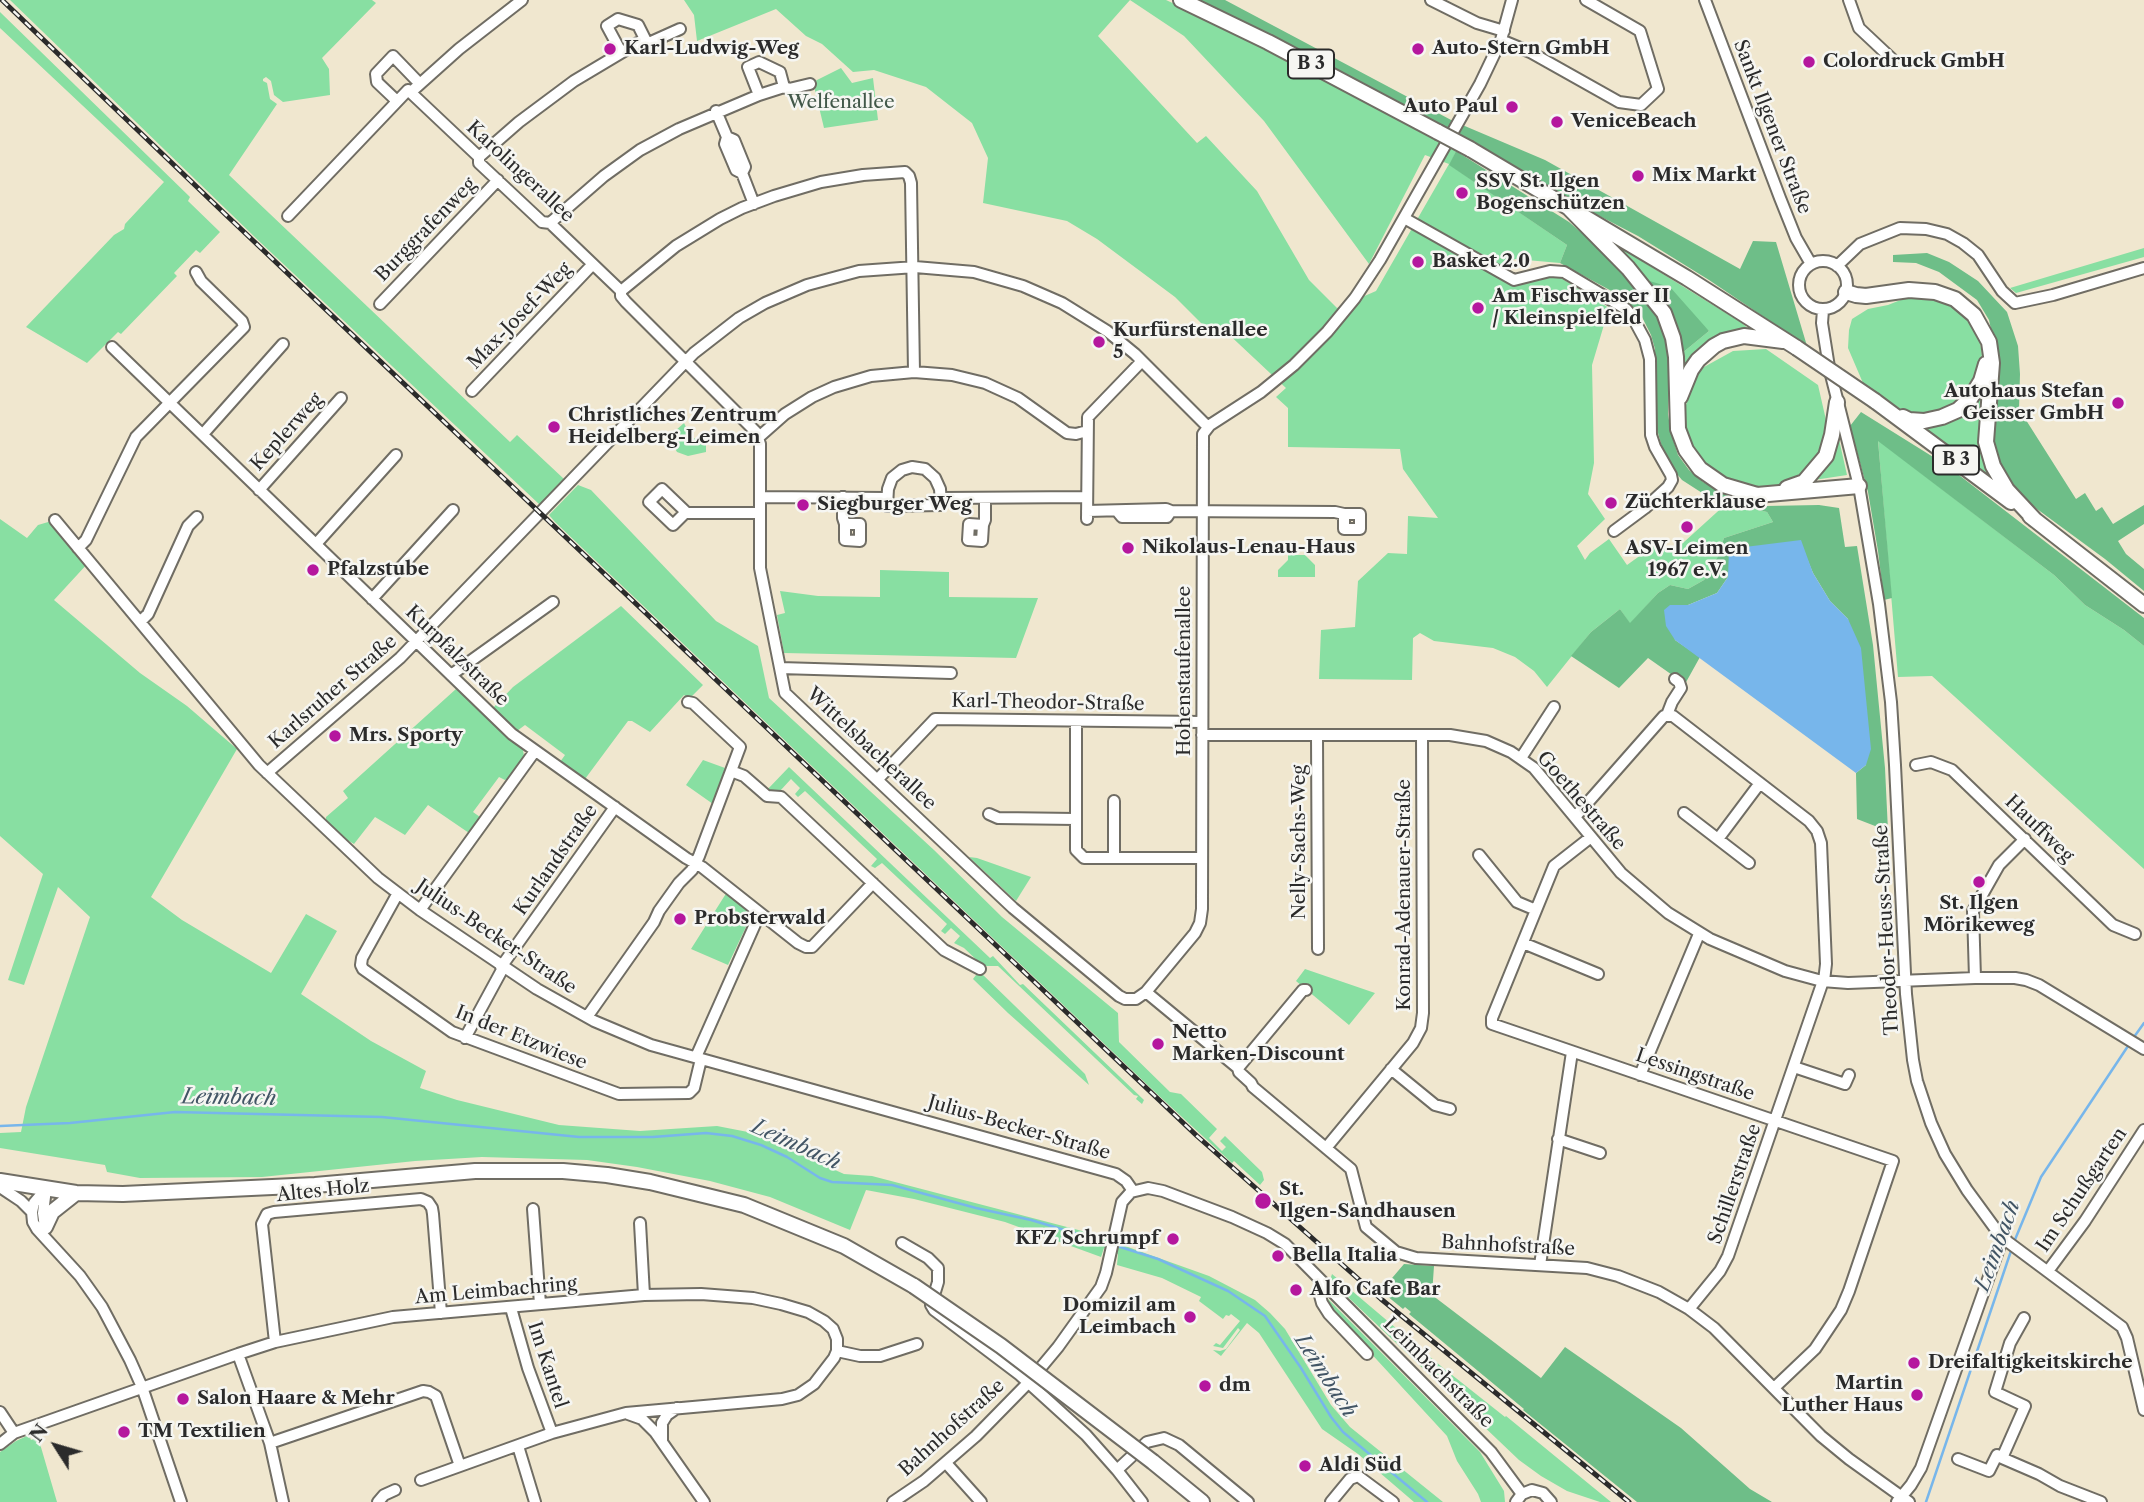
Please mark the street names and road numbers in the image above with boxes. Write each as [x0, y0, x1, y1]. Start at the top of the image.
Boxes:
street label: Sankt Ilgener Straße [1728, 37, 1816, 217]
road number: B 3 [1288, 50, 1334, 78]
street label: Karolingerallee [462, 116, 578, 228]
street label: Burggrafenweg [371, 173, 481, 287]
street label: Max-Josef-Weg [463, 258, 577, 374]
street label: Keplerweg [246, 388, 328, 476]
road number: B 3 [1933, 446, 1979, 474]
street label: Hohenstaufenallee [1174, 586, 1196, 756]
street label: Kurpfalzstraße [400, 601, 514, 711]
street label: Karlsruher Straße [264, 630, 402, 754]
street label: Wittelsbacherallee [801, 683, 941, 815]
street label: Karl-Theodor-Straße [951, 690, 1145, 716]
street label: Goethestraße [1532, 747, 1630, 855]
street label: Nelly-Sachs-Weg [1289, 765, 1311, 919]
street label: Konrad-Adenauer-Straße [1394, 779, 1416, 1011]
street label: Hauffweg [2000, 791, 2078, 867]
street label: Kurlandstraße [509, 800, 603, 920]
street label: Theodor-Heuss-Straße [1870, 824, 1904, 1036]
street label: Julius-Becker-Straße [411, 875, 581, 999]
street label: In der Etzwiese [452, 1001, 590, 1075]
street label: Lessingstraße [1633, 1044, 1757, 1106]
street label: Julius-Becker-Straße [925, 1091, 1113, 1165]
street label: Schillerstraße [1704, 1121, 1766, 1247]
street label: Im Schußgarten [2032, 1123, 2132, 1257]
street label: Altes Holz [275, 1175, 371, 1207]
street label: Bahnhofstraße [1440, 1231, 1576, 1261]
street label: Am Leimbachring [414, 1273, 578, 1309]
street label: Leimbachstraße [1378, 1313, 1498, 1433]
street label: Im Kantel [522, 1319, 572, 1411]
street label: Bahnhofstraße [895, 1375, 1009, 1481]

